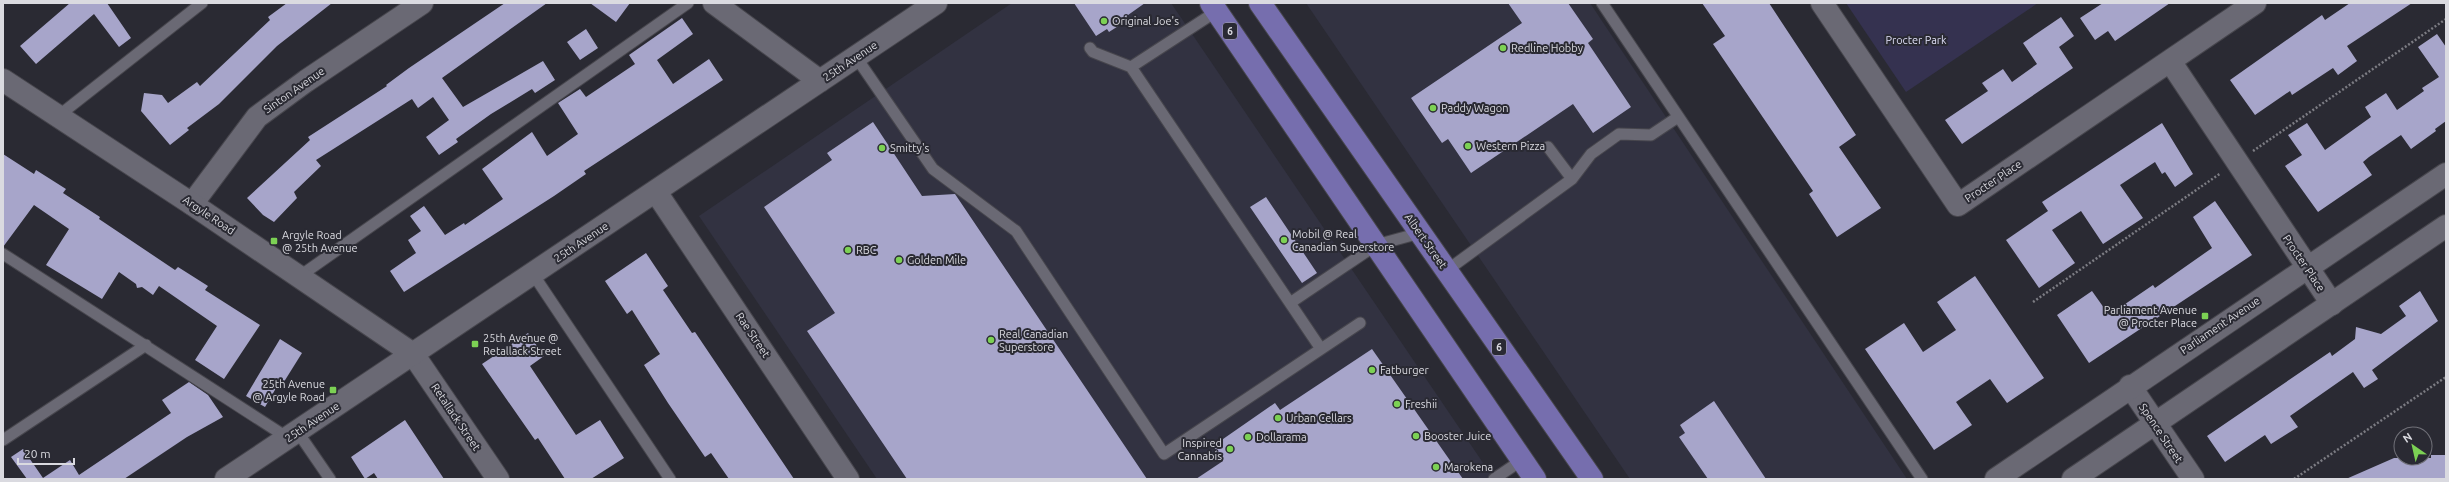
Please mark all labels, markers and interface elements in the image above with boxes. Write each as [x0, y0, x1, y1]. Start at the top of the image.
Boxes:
place label: Original Joe's [1112, 15, 1179, 27]
marker: Original Joe's [1099, 16, 1109, 26]
road number: 6 [1223, 23, 1237, 39]
park label: Procter Park [1885, 34, 1947, 46]
street label: 25th Avenue [821, 39, 879, 83]
place label: Redline Hobby [1511, 42, 1584, 54]
marker: Redline Hobby [1498, 43, 1508, 53]
street label: Sinton Avenue [261, 65, 327, 115]
place label: Paddy Wagon [1441, 102, 1508, 114]
marker: Paddy Wagon [1428, 103, 1438, 113]
place label: Western Pizza [1476, 140, 1545, 152]
marker: Western Pizza [1463, 141, 1473, 151]
place label: Smitty's [890, 142, 930, 154]
marker: Smitty's [877, 143, 887, 153]
street label: Procter Place [1962, 158, 2024, 204]
street label: Argyle Road [181, 193, 237, 237]
street label: Albert Street [1403, 211, 1450, 271]
street label: 25th Avenue [552, 220, 610, 264]
place label: Mobil @ Real Canadian Superstore [1292, 228, 1394, 253]
place label: Argyle Road @ 25th Avenue [282, 229, 358, 254]
street label: Procter Place [2281, 232, 2327, 294]
marker: Mobil @ Real Canadian Superstore [1279, 235, 1289, 245]
marker: Argyle Road @ 25th Avenue [269, 236, 279, 246]
place label: RBC [856, 244, 877, 256]
marker: RBC [843, 245, 853, 255]
place label: Golden Mile [907, 254, 966, 266]
marker: Golden Mile [894, 255, 904, 265]
street label: Parliament Avenue [2178, 294, 2262, 356]
place label: Parliament Avenue @ Procter Place [2104, 304, 2197, 329]
street label: Rae Street [734, 310, 773, 360]
marker: Parliament Avenue @ Procter Place [2200, 311, 2210, 321]
place label: Real Canadian Superstore [999, 328, 1068, 353]
place label: 25th Avenue @ Retallack Street [483, 332, 562, 357]
marker: Real Canadian Superstore [986, 335, 996, 345]
marker: 25th Avenue @ Retallack Street [470, 339, 480, 349]
road number: 6 [1492, 339, 1506, 355]
place label: Fatburger [1380, 364, 1430, 376]
marker: Fatburger [1367, 365, 1377, 375]
place label: 25th Avenue @ Argyle Road [252, 378, 325, 403]
street label: Retallack Street [429, 381, 483, 453]
marker: 25th Avenue @ Argyle Road [328, 385, 338, 395]
place label: Freshii [1405, 398, 1437, 410]
marker: Freshii [1392, 399, 1402, 409]
street label: 25th Avenue [283, 400, 341, 444]
street label: Spence Street [2137, 401, 2186, 465]
place label: Urban Cellars [1286, 412, 1352, 424]
marker: Urban Cellars [1273, 413, 1283, 423]
north arrow [2393, 426, 2433, 466]
place label: Booster Juice [1424, 430, 1491, 442]
text: N [2401, 430, 2414, 445]
place label: Dollarama [1256, 431, 1307, 443]
marker: Booster Juice [1411, 431, 1421, 441]
marker: Dollarama [1243, 432, 1253, 442]
place label: Inspired Cannabis [1177, 437, 1222, 462]
scale bar [18, 440, 74, 466]
marker: Inspired Cannabis [1225, 444, 1235, 454]
text: 20 m [24, 447, 51, 460]
place label: Marokena [1444, 461, 1493, 473]
marker: Marokena [1431, 462, 1441, 472]

